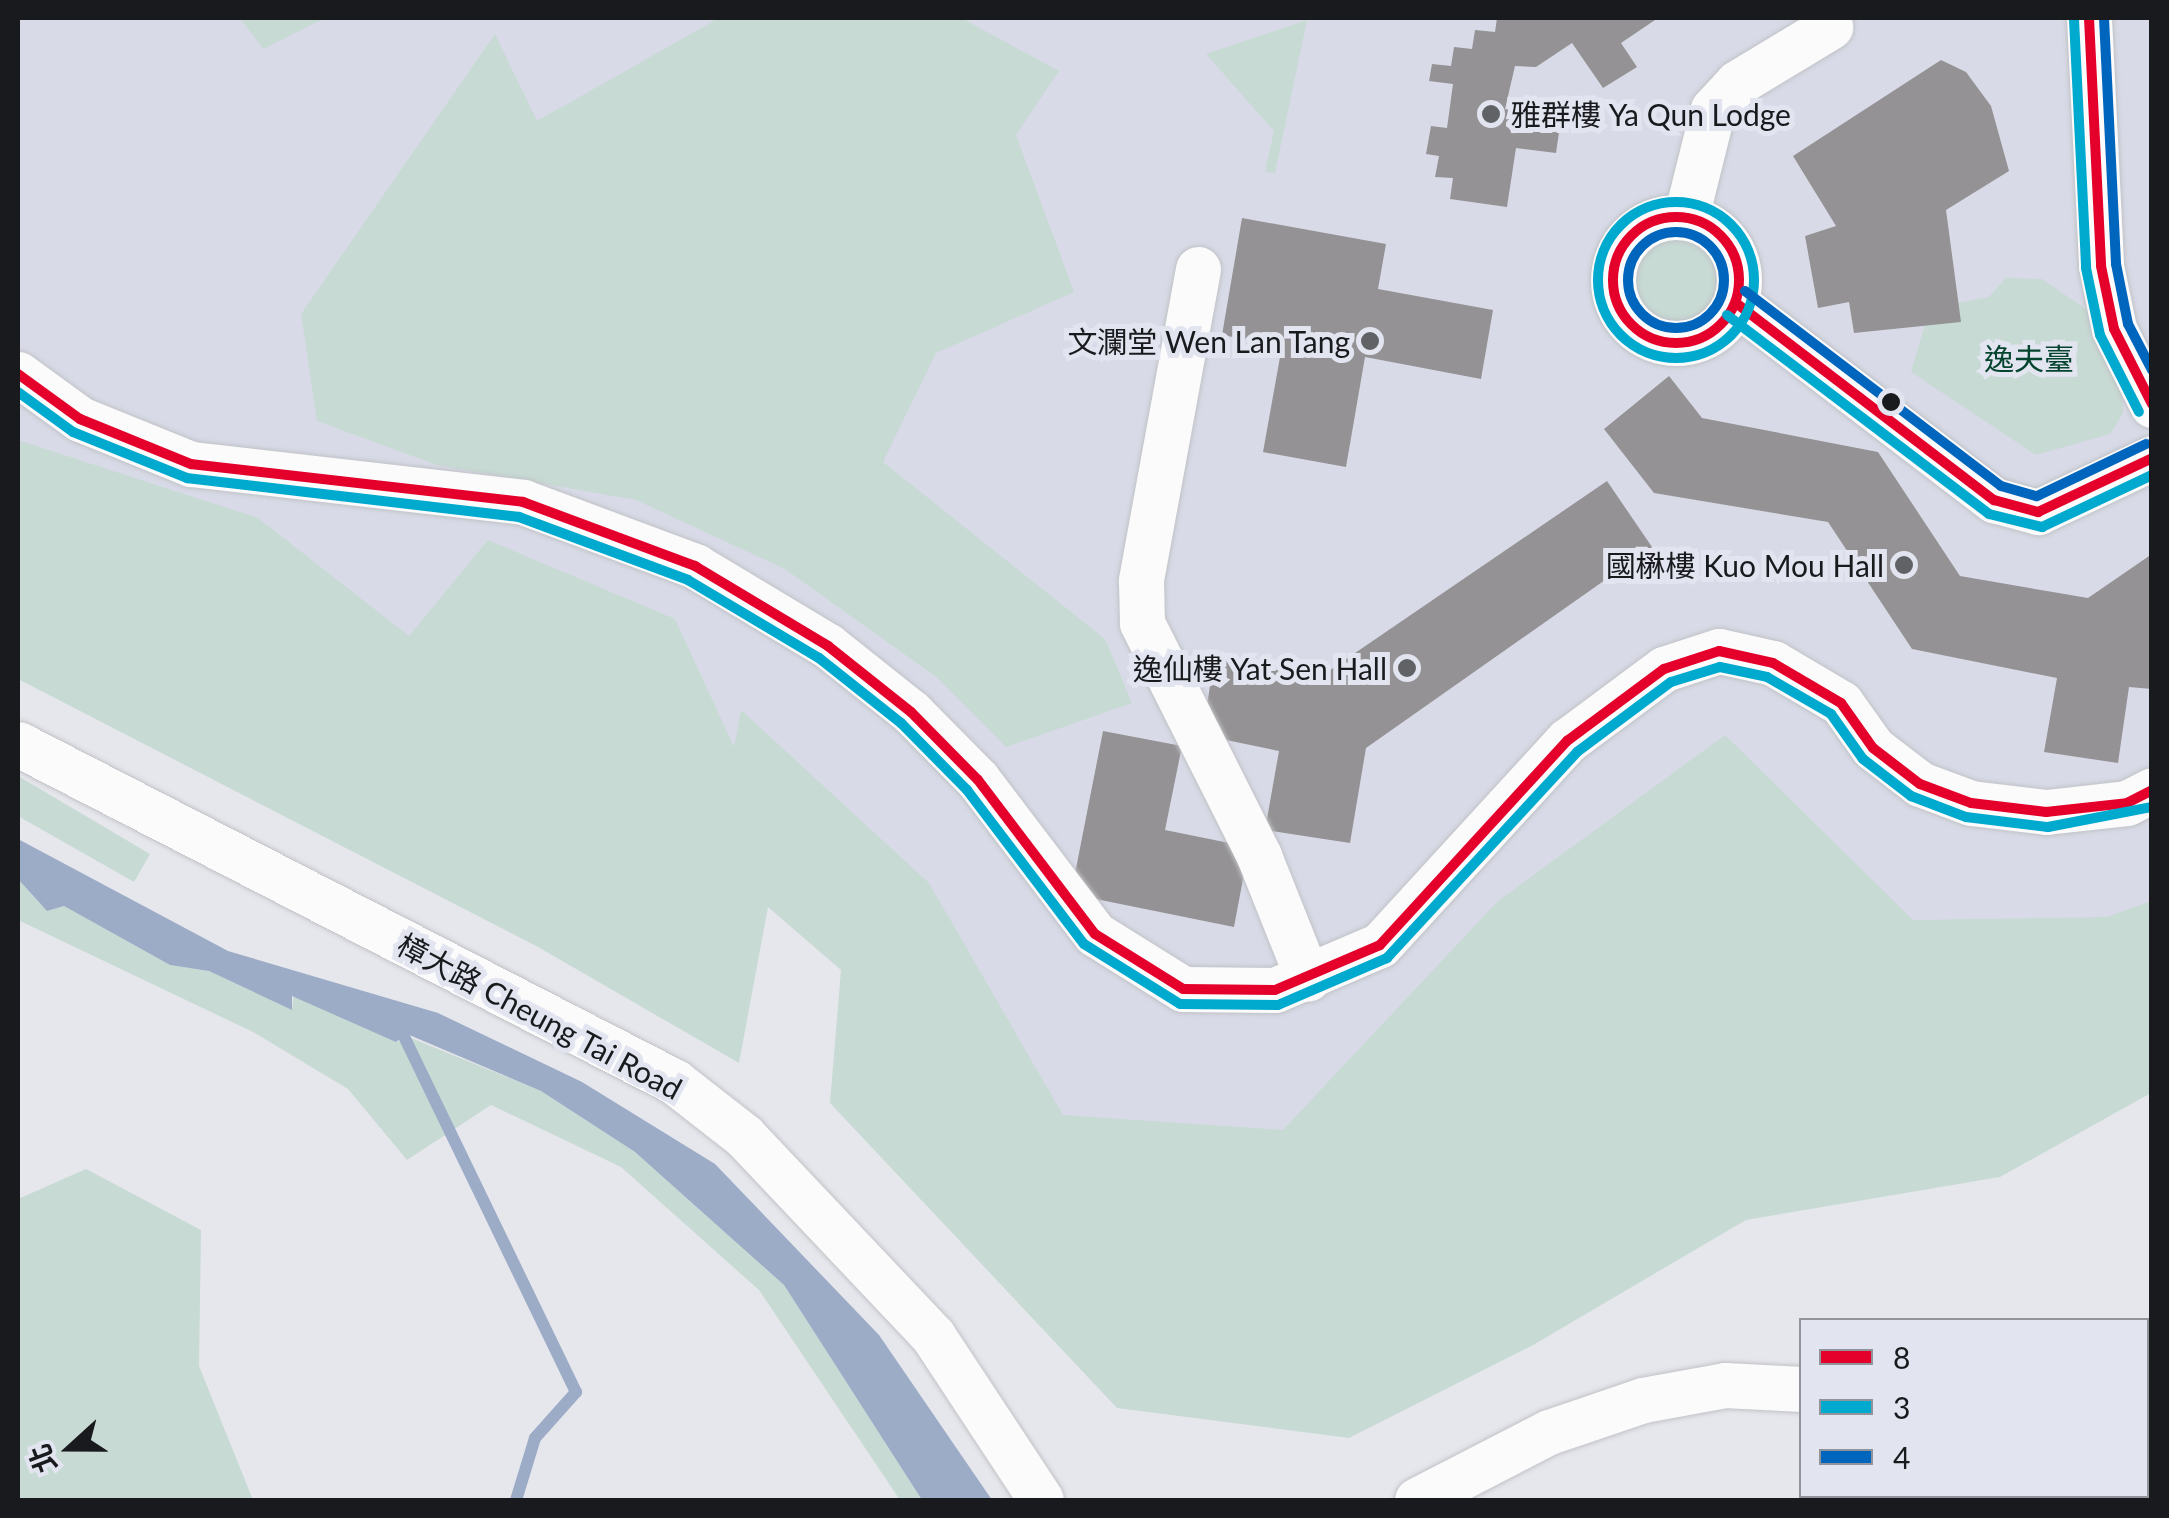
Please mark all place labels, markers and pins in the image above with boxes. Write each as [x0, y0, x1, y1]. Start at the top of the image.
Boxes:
place label: 雅群樓 Ya Qun Lodge [1511, 96, 1791, 132]
marker: 雅群樓 Ya Qun Lodge [1480, 103, 1502, 125]
place label: 文瀾堂 Wen Lan Tang [1066, 323, 1350, 359]
marker: 文瀾堂 Wen Lan Tang [1359, 330, 1381, 352]
unlabelled marker [1881, 392, 1901, 412]
place label: 國楙樓 Kuo Mou Hall [1605, 547, 1884, 583]
marker: 國楙樓 Kuo Mou Hall [1893, 554, 1915, 576]
place label: 逸仙樓 Yat Sen Hall [1133, 650, 1387, 686]
marker: 逸仙樓 Yat Sen Hall [1396, 657, 1418, 679]

